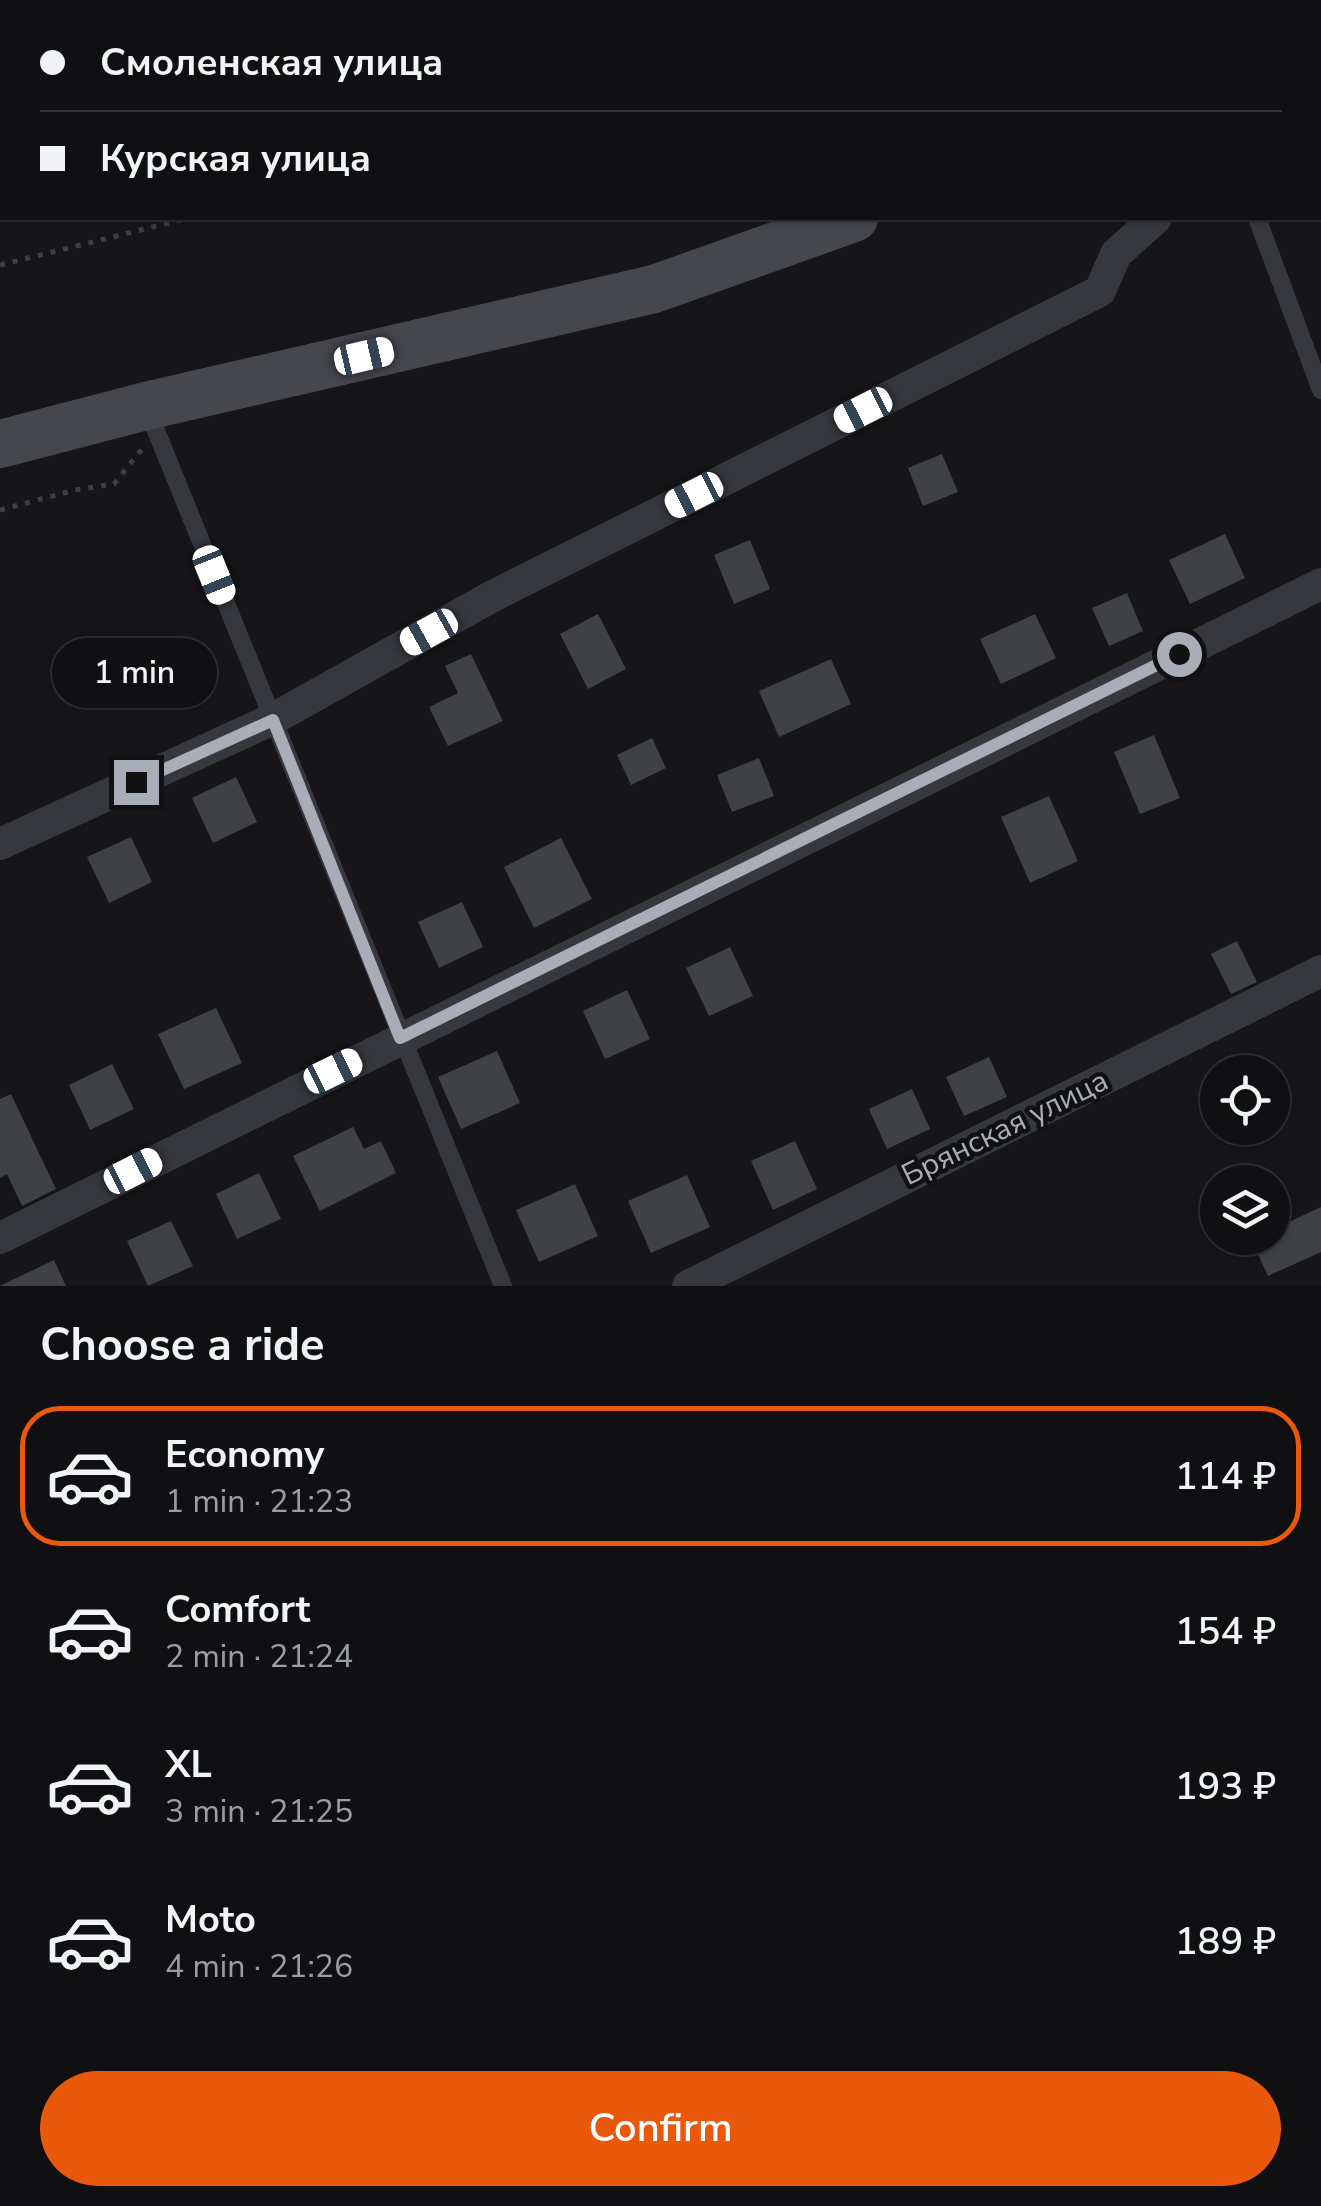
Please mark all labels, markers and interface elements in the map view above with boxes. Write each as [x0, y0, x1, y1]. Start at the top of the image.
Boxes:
text: Смоленская улица [100, 37, 443, 88]
text: Курская улица [100, 133, 371, 184]
car [331, 335, 397, 377]
car [829, 383, 897, 437]
car [660, 468, 728, 522]
car [189, 542, 239, 608]
car [395, 604, 463, 660]
route start [1157, 632, 1202, 677]
callout: 1 min [54, 637, 218, 707]
text: 1 min [94, 651, 175, 694]
route end [114, 760, 159, 805]
car [299, 1044, 367, 1098]
map controls [1200, 1055, 1290, 1255]
button: locate [1200, 1055, 1290, 1145]
street label: Брянская улица [895, 1060, 1115, 1196]
car [99, 1144, 167, 1198]
button: layers [1200, 1165, 1290, 1255]
text: Choose a ride [40, 1315, 325, 1376]
text: Economy [165, 1429, 324, 1480]
icon: car [45, 1431, 135, 1521]
text: 114 ₽ [1175, 1451, 1276, 1502]
text: 1 min · 21:23 [165, 1480, 353, 1523]
text: Comfort [165, 1584, 310, 1635]
icon: car [45, 1586, 135, 1676]
text: 154 ₽ [1175, 1606, 1276, 1657]
text: 2 min · 21:24 [165, 1635, 353, 1678]
text: XL [165, 1739, 212, 1790]
icon: car [45, 1741, 135, 1831]
text: 193 ₽ [1175, 1761, 1276, 1812]
text: 3 min · 21:25 [165, 1790, 353, 1833]
text: Moto [165, 1894, 256, 1945]
icon: car [45, 1896, 135, 1986]
text: 189 ₽ [1175, 1916, 1276, 1967]
text: 4 min · 21:26 [165, 1945, 353, 1988]
button: Confirm [40, 2071, 1281, 2186]

